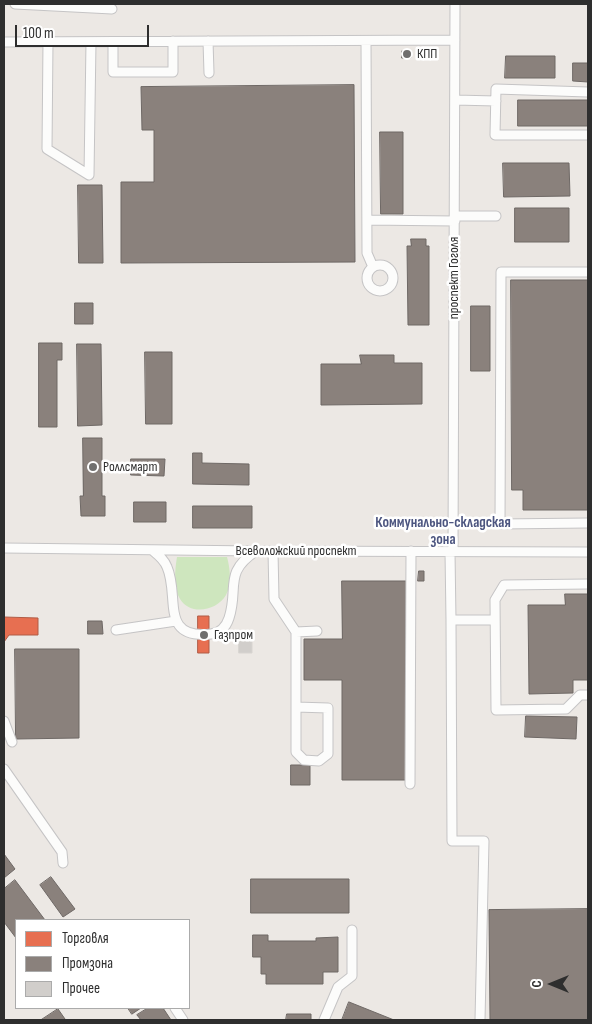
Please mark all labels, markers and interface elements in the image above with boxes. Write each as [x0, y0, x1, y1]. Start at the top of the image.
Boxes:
scale bar [18, 15, 151, 47]
text: 100 m [23, 24, 54, 43]
place label: КПП [417, 46, 437, 62]
marker: КПП [401, 48, 413, 60]
street label: проспект Гоголя [446, 237, 462, 319]
place label: Роллсмарт [103, 459, 157, 475]
marker: Роллсмарт [87, 461, 99, 473]
district label: Коммунально-складская зона [375, 514, 511, 549]
street label: Всеволожский проспект [235, 543, 357, 559]
place label: Газпром [214, 627, 253, 643]
marker: Газпром [198, 629, 210, 641]
legend [15, 919, 190, 1009]
text: Торговля [62, 929, 109, 948]
text: Промзона [62, 954, 113, 973]
north arrow [527, 959, 577, 1009]
text: Прочее [62, 979, 100, 998]
text: С [528, 980, 545, 988]

